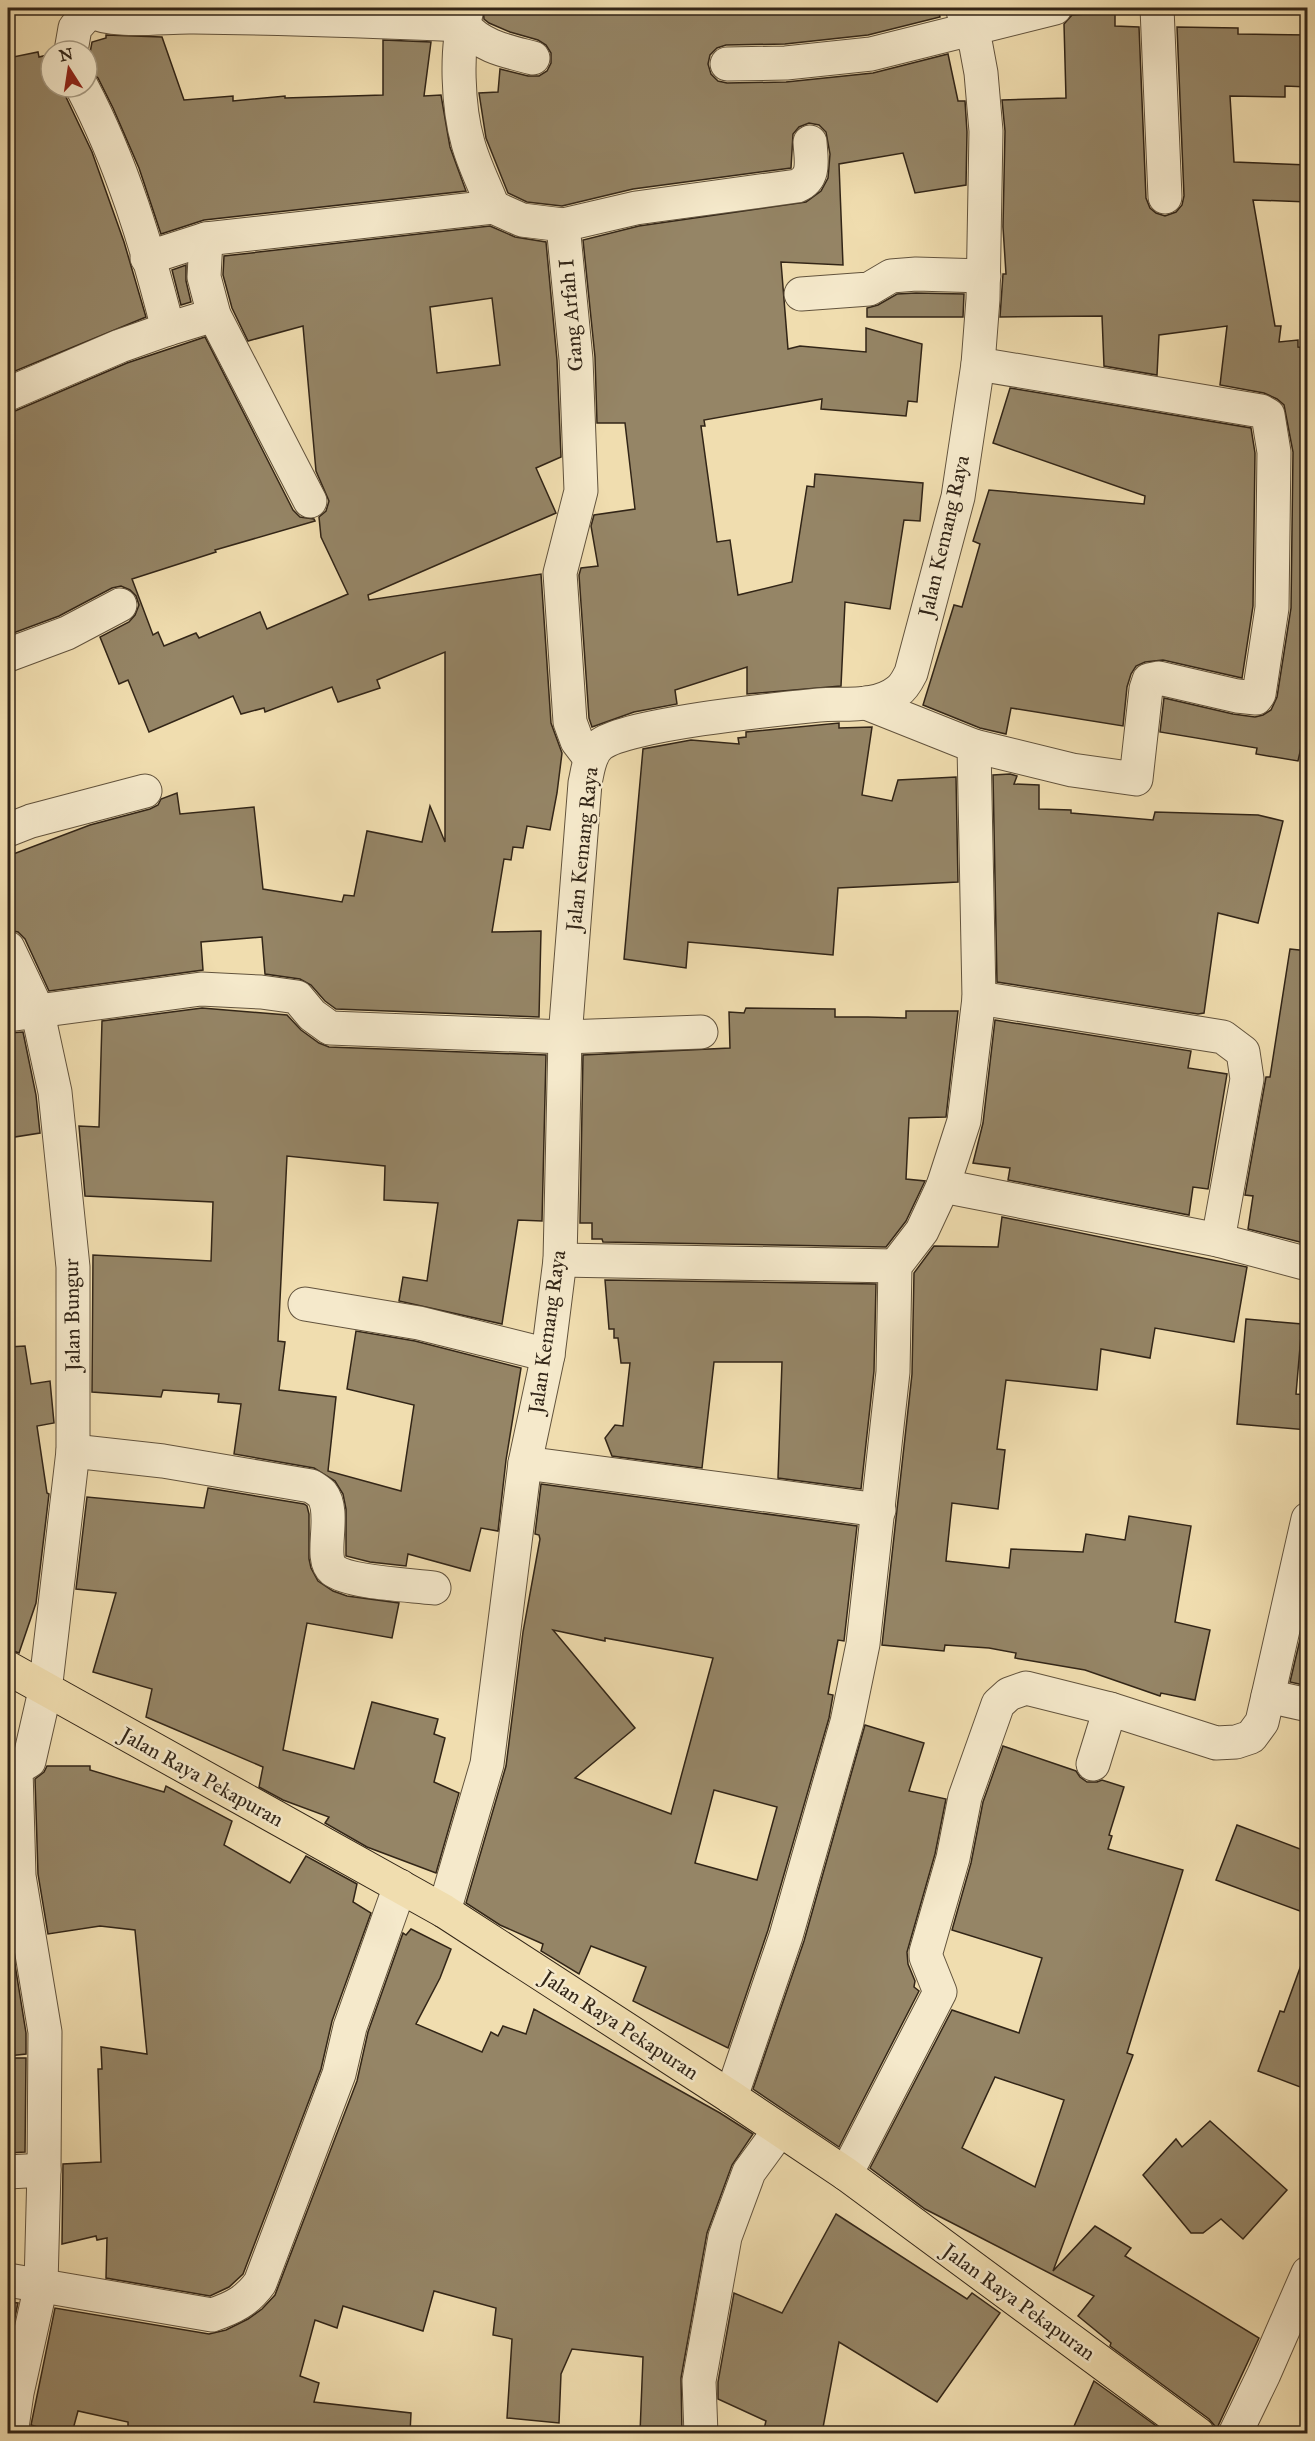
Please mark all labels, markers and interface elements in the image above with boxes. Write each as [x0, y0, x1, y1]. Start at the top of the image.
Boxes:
north arrow [39, 39, 99, 99]
text: N [57, 44, 75, 66]
street label: Gang Arfah I [553, 258, 589, 372]
street label: Jalan Kemang Raya [912, 453, 975, 621]
street label: Jalan Kemang Raya [560, 766, 604, 934]
street label: Jalan Kemang Raya [522, 1248, 571, 1417]
street label: Jalan Bungur [58, 1258, 86, 1374]
street label: Jalan Raya Pekapuran [114, 1720, 288, 1833]
street label: Jalan Raya Pekapuran [535, 1963, 704, 2086]
street label: Jalan Raya Pekapuran [936, 2237, 1100, 2366]

